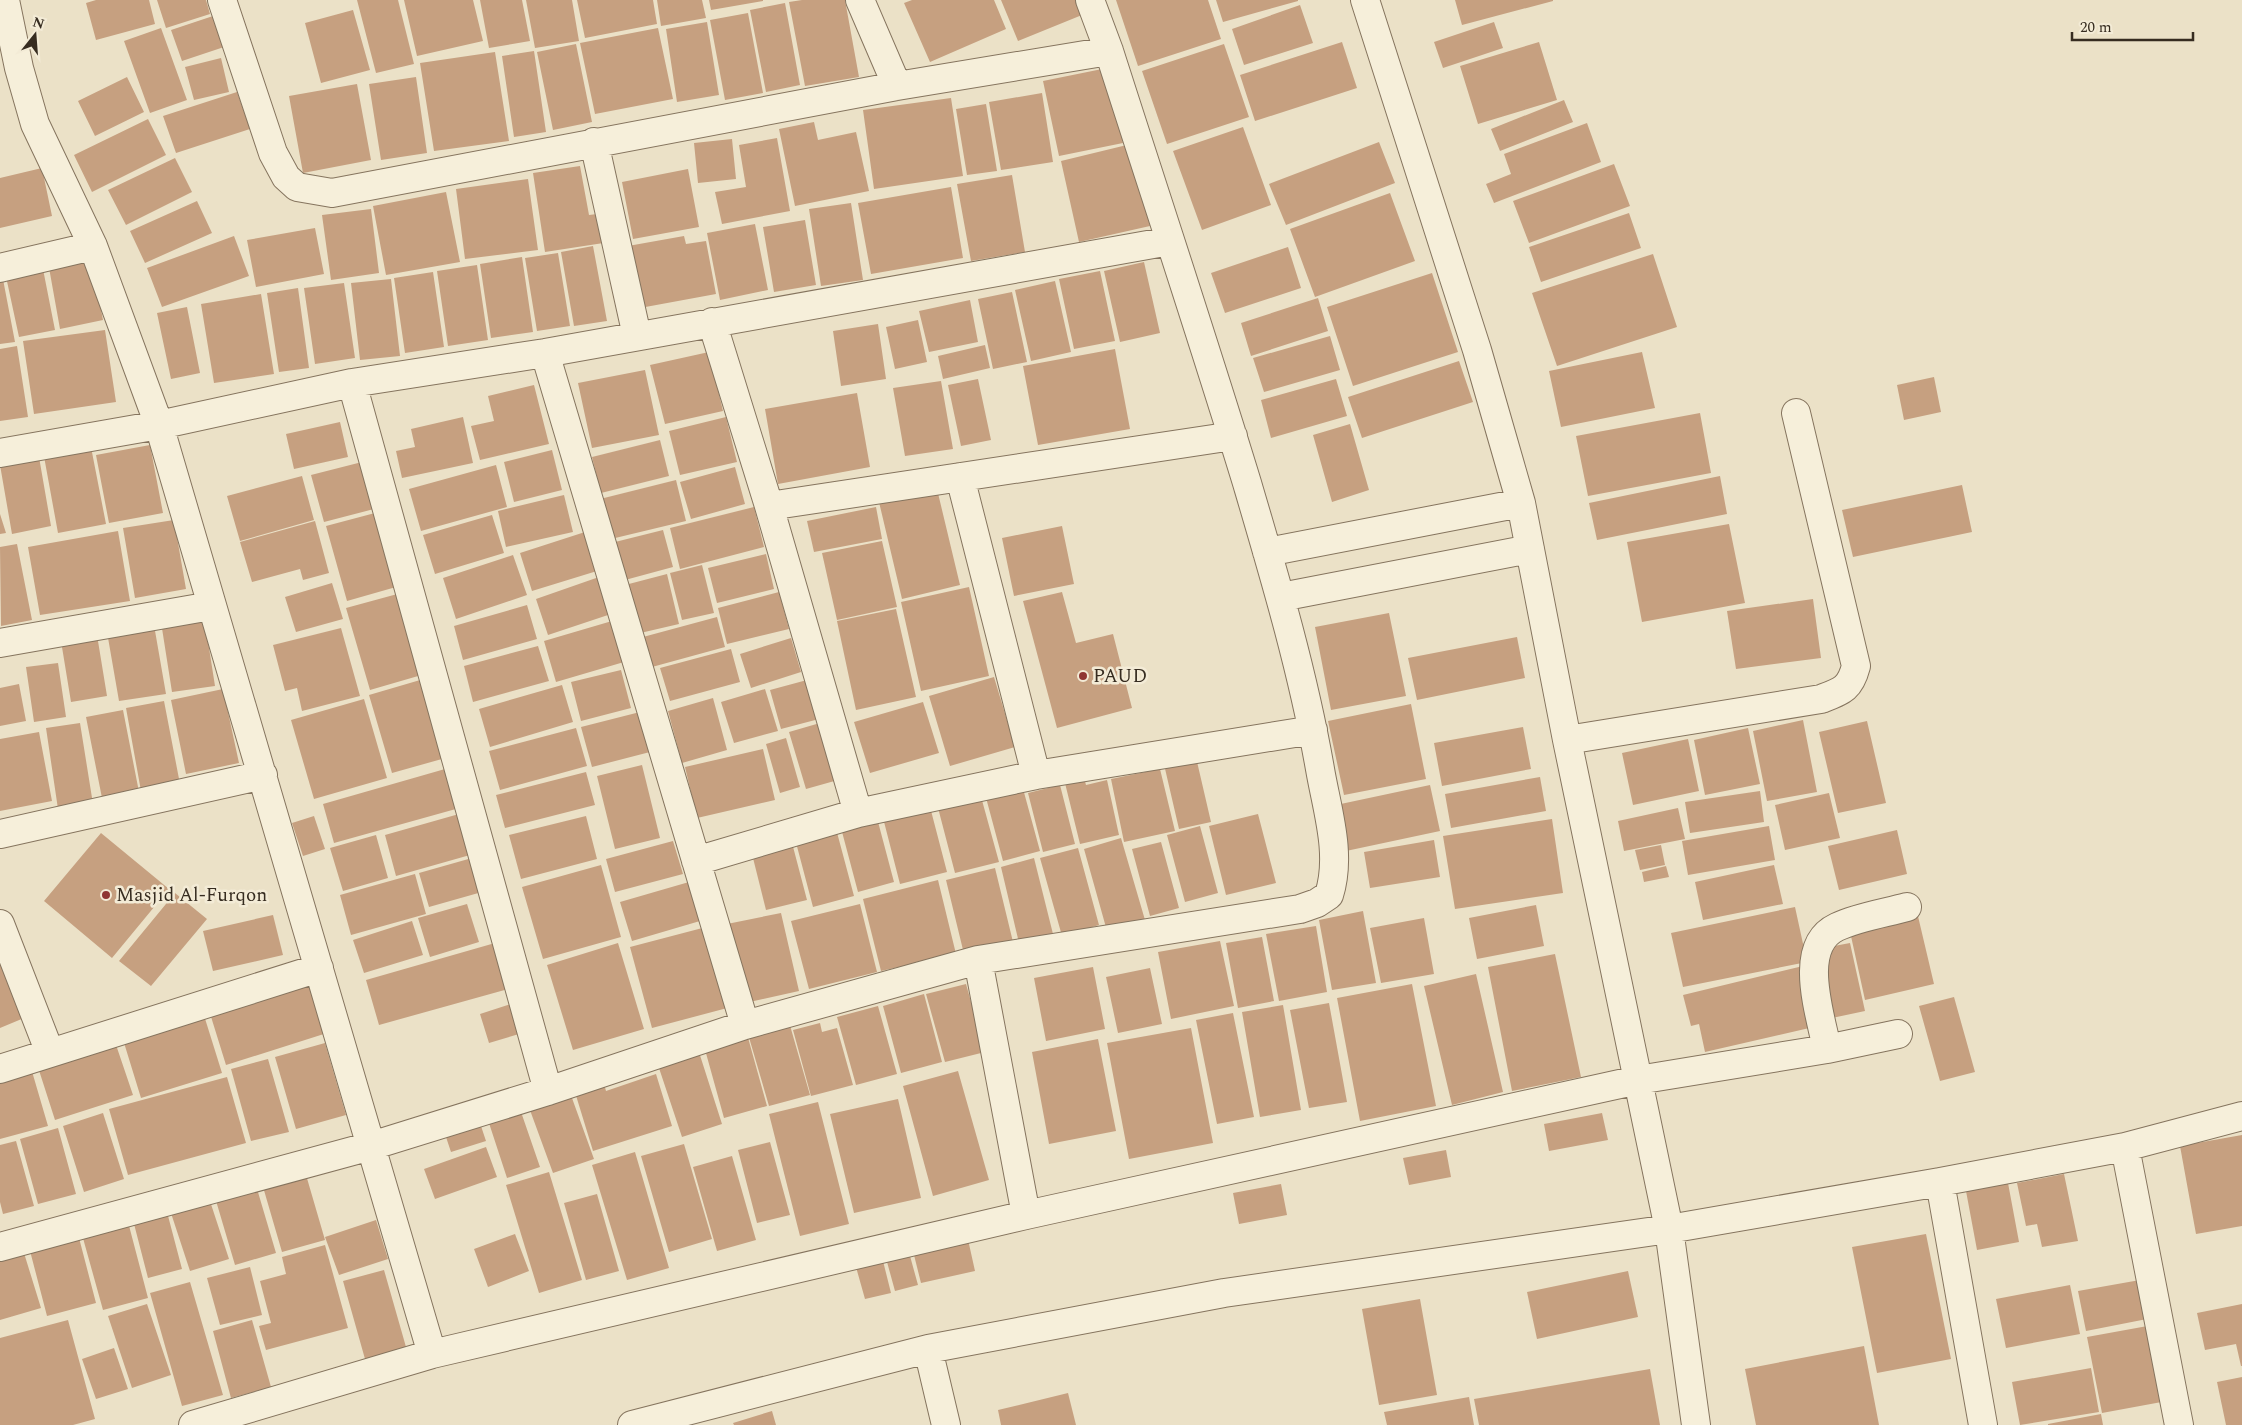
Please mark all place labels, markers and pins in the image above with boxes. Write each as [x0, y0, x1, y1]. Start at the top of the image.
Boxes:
place label: PAUD [1093, 662, 1147, 691]
marker: PAUD [1077, 670, 1089, 682]
place label: Masjid Al-Furqon [116, 881, 267, 910]
marker: Masjid Al-Furqon [100, 889, 112, 901]

